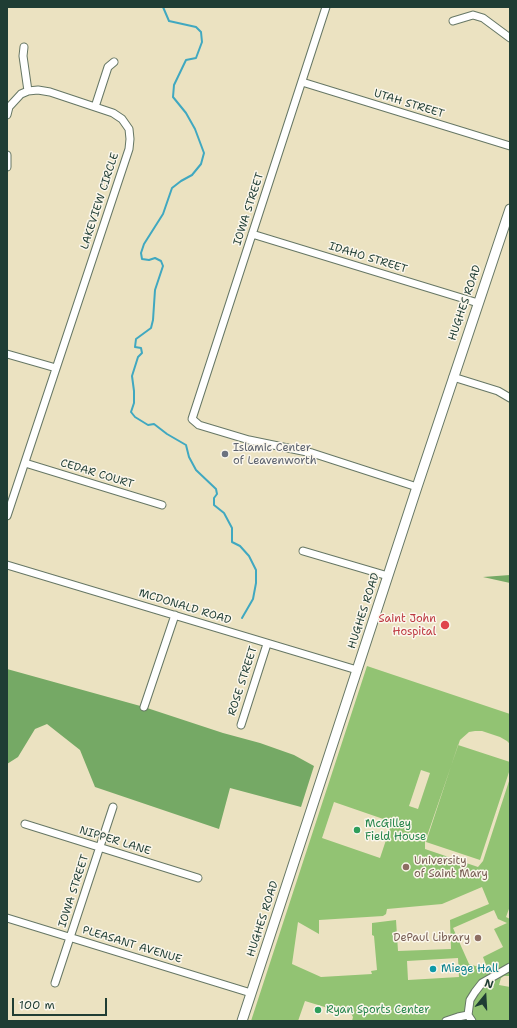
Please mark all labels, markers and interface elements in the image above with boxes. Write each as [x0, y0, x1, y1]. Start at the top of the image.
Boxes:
street label: UTAH STREET [372, 87, 446, 121]
street label: LAKEVIEW CIRCLE [78, 151, 122, 251]
street label: IOWA STREET [231, 171, 267, 247]
street label: IDAHO STREET [327, 240, 409, 276]
street label: HUGHES ROAD [446, 264, 484, 342]
place label: Islamic Center of Leavenworth [233, 441, 317, 467]
marker: Islamic Center of Leavenworth [220, 449, 230, 459]
street label: CEDAR COURT [59, 457, 135, 491]
street label: HUGHES ROAD [346, 571, 382, 651]
street label: MCDONALD ROAD [137, 587, 233, 627]
place label: Saint John Hospital [378, 612, 436, 638]
marker: Saint John Hospital [439, 619, 451, 631]
street label: ROSE STREET [226, 645, 260, 717]
place label: McGilley Field House [365, 817, 426, 843]
street label: NIPPER LANE [78, 824, 152, 858]
marker: McGilley Field House [352, 825, 362, 835]
street label: IOWA STREET [56, 853, 92, 929]
place label: University of Saint Mary [414, 854, 488, 880]
marker: University of Saint Mary [401, 862, 411, 872]
street label: HUGHES ROAD [245, 879, 281, 959]
street label: PLEASANT AVENUE [81, 924, 183, 966]
place label: DePaul Library [393, 931, 470, 945]
marker: DePaul Library [473, 933, 483, 943]
place label: Miege Hall [441, 962, 499, 976]
marker: Miege Hall [428, 964, 438, 974]
north arrow [465, 976, 505, 1016]
text: N [482, 976, 495, 993]
scale bar [14, 990, 109, 1016]
text: 100 m [19, 997, 55, 1013]
place label: Ryan Sports Center [326, 1003, 429, 1017]
marker: Ryan Sports Center [313, 1005, 323, 1015]

